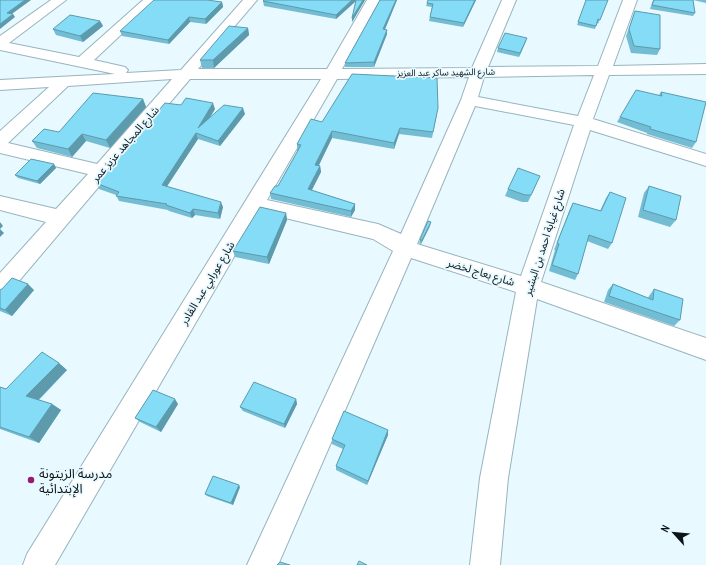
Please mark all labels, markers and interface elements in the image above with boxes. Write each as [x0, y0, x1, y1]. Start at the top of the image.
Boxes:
street label: شارع الشهيد ساكر عبد العزيز [396, 66, 495, 80]
street label: شارع المجاهد عزيز عمر [88, 103, 163, 186]
street label: شارع غيابة احمد بن البشير [520, 187, 569, 298]
street label: شارع عورابي عبد القادر [176, 238, 240, 330]
street label: شارع بعاج لخضر [444, 255, 517, 290]
place label: مدرسة الزيتونة الإبتدائية [39, 465, 112, 498]
marker: مدرسة الزيتونة الإبتدائية [26, 475, 36, 485]
north arrow [654, 513, 694, 553]
text: N [658, 523, 673, 534]

